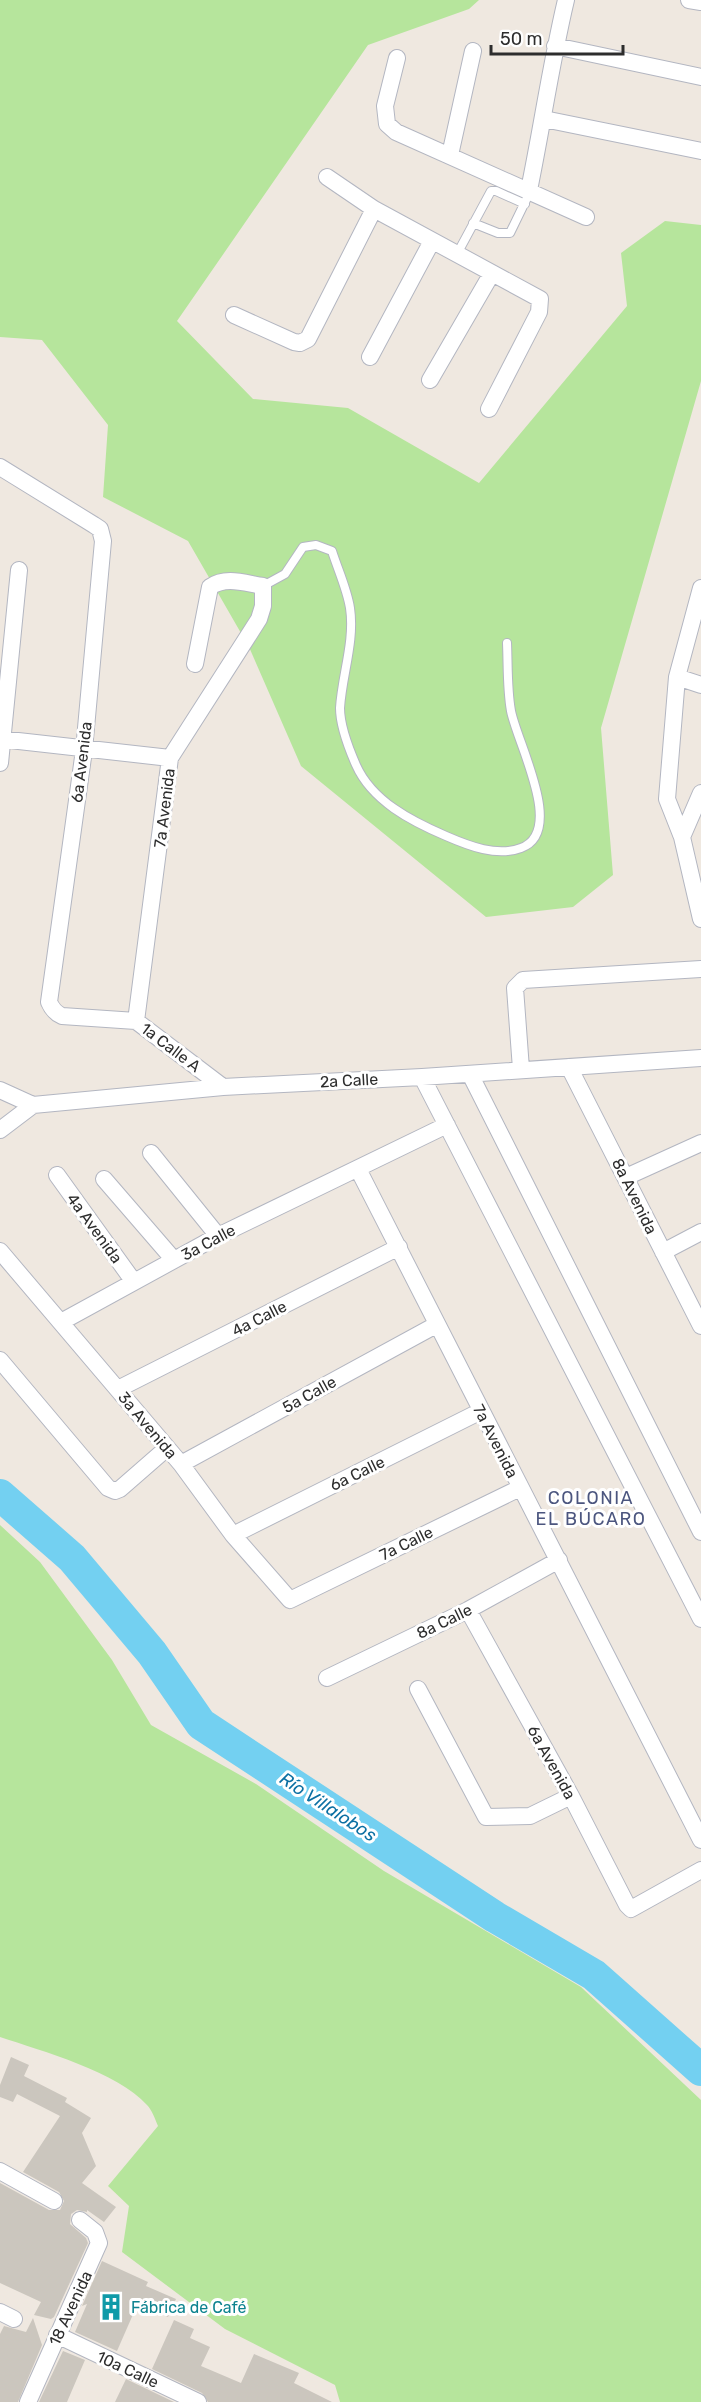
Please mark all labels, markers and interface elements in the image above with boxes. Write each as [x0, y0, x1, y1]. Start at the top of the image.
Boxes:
scale bar [491, 18, 623, 56]
text: 50 m [500, 28, 543, 50]
street label: 6a Avenida [67, 720, 96, 804]
street label: 7a Avenida [150, 767, 179, 849]
street label: 1a Calle A [137, 1019, 205, 1076]
street label: 2a Calle [319, 1069, 379, 1092]
street label: 8a Avenida [608, 1155, 661, 1237]
street label: 4a Avenida [63, 1190, 126, 1267]
street label: 3a Calle [178, 1220, 239, 1265]
street label: 4a Calle [229, 1297, 290, 1340]
street label: 5a Calle [279, 1372, 339, 1417]
street label: 3a Avenida [114, 1388, 181, 1463]
street label: 7a Avenida [469, 1401, 522, 1481]
street label: 6a Calle [327, 1452, 388, 1495]
district label: COLONIA EL BÚCARO [535, 1487, 647, 1530]
street label: 7a Calle [376, 1522, 436, 1565]
street label: 8a Calle [413, 1600, 475, 1643]
street label: 6a Avenida [523, 1722, 580, 1803]
water label: Río Villalobos [276, 1768, 380, 1846]
street label: 18 Avenida [45, 2268, 96, 2349]
building icon: Fábrica de Café [96, 2292, 126, 2322]
place label: Fábrica de Café [131, 2298, 247, 2317]
street label: 10a Calle [94, 2347, 162, 2392]

